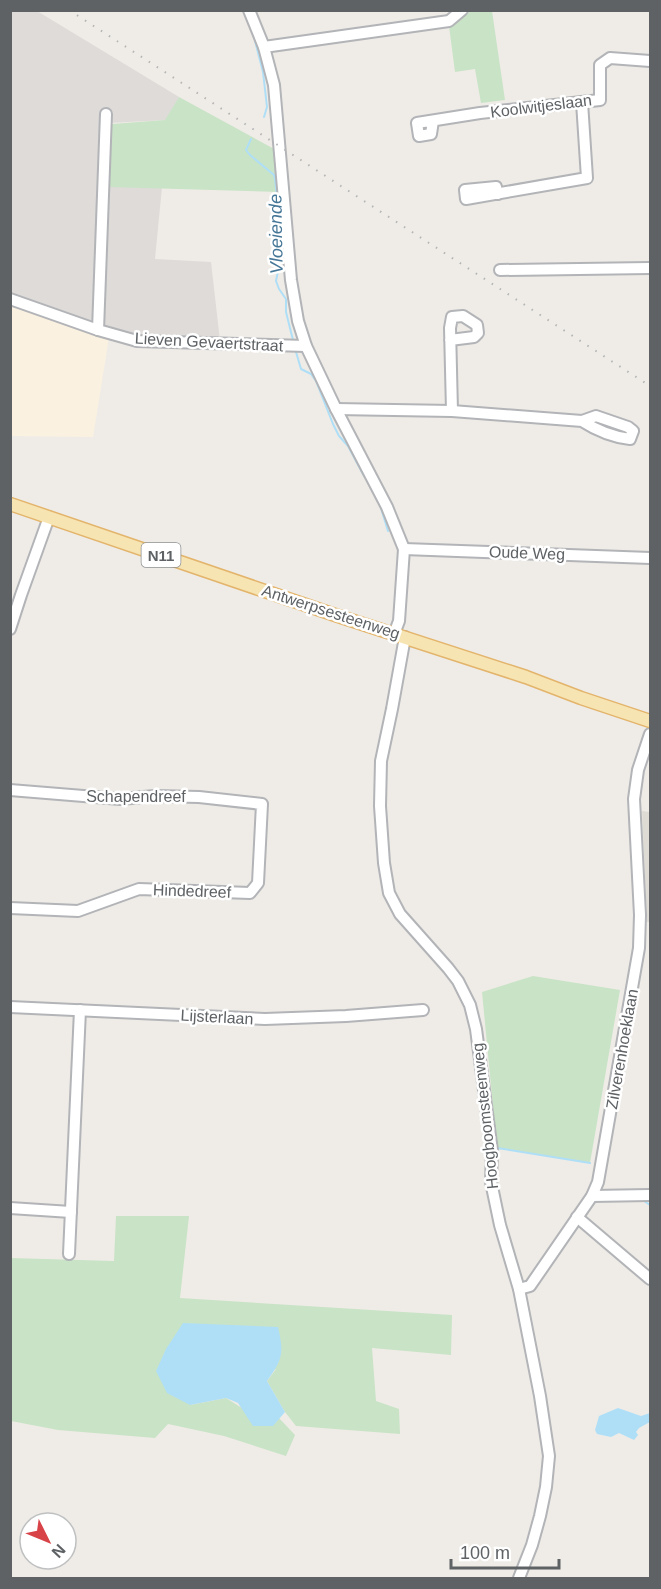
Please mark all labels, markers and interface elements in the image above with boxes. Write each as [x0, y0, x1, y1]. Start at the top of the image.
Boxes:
street label: Koolwitjeslaan [489, 91, 593, 121]
water label: Vloeiende [265, 194, 287, 274]
street label: Lieven Gevaertstraat [134, 330, 284, 354]
road number: N11 [142, 543, 180, 567]
street label: Oude Weg [489, 543, 565, 563]
street label: Antwerpsesteenweg [260, 582, 402, 642]
street label: Schapendreef [86, 788, 186, 805]
street label: Hindedreef [153, 881, 232, 901]
street label: Zilverenhoeklaan [603, 988, 641, 1110]
street label: Lijsterlaan [180, 1007, 254, 1027]
street label: Hoogboomsteenweg [469, 1042, 501, 1190]
north arrow [18, 1511, 78, 1571]
scale bar [451, 1532, 559, 1570]
text: N [48, 1541, 69, 1561]
text: 100 m [460, 1543, 510, 1563]

